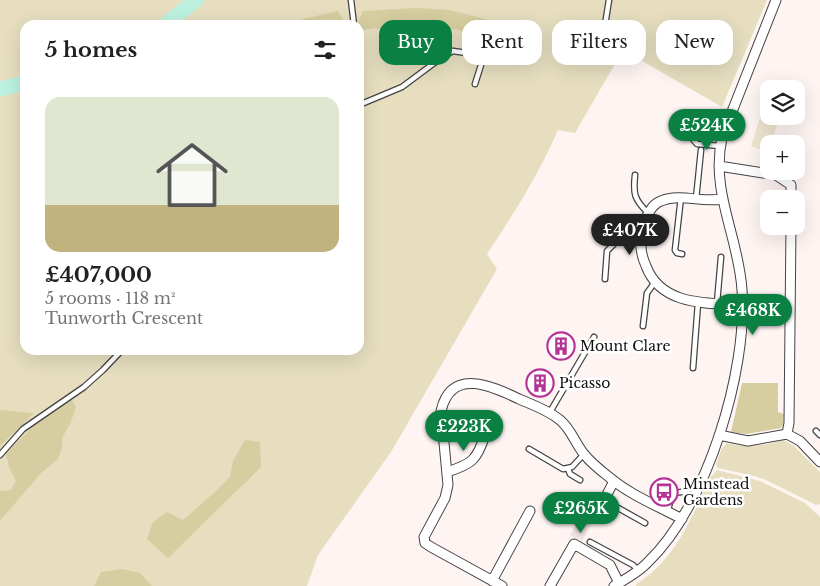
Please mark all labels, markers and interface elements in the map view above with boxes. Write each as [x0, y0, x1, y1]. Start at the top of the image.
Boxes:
chip: Buy [379, 20, 452, 65]
chip: Rent [462, 20, 542, 65]
chip: Filters [552, 20, 646, 65]
chip: New [656, 20, 733, 65]
icon: filters [311, 36, 339, 64]
text: 5 homes [45, 37, 137, 63]
map controls [760, 80, 805, 235]
button: layers [760, 80, 805, 125]
pin: £524K [672, 108, 742, 151]
text: £524K [679, 115, 735, 135]
icon: home [147, 130, 237, 220]
button: + [760, 135, 805, 180]
button: − [760, 190, 805, 235]
pin: £407K [595, 214, 665, 256]
text: £407K [602, 220, 658, 240]
text: £407,000 [45, 262, 152, 288]
text: 5 rooms · 118 m² [45, 288, 176, 308]
pin: £468K [718, 294, 788, 336]
text: £468K [725, 300, 781, 320]
text: Tunworth Crescent [45, 308, 203, 328]
building icon: Mount Clare [546, 331, 576, 361]
place label: Mount Clare [580, 337, 670, 355]
building icon: Picasso [525, 368, 555, 398]
place label: Picasso [559, 374, 611, 392]
pin: £223K [429, 410, 499, 452]
text: £223K [436, 416, 492, 436]
place label: Minstead Gardens [683, 475, 750, 509]
bus stop icon: Minstead Gardens [649, 477, 679, 507]
pin: £265K [546, 492, 616, 534]
text: £265K [553, 498, 609, 518]

